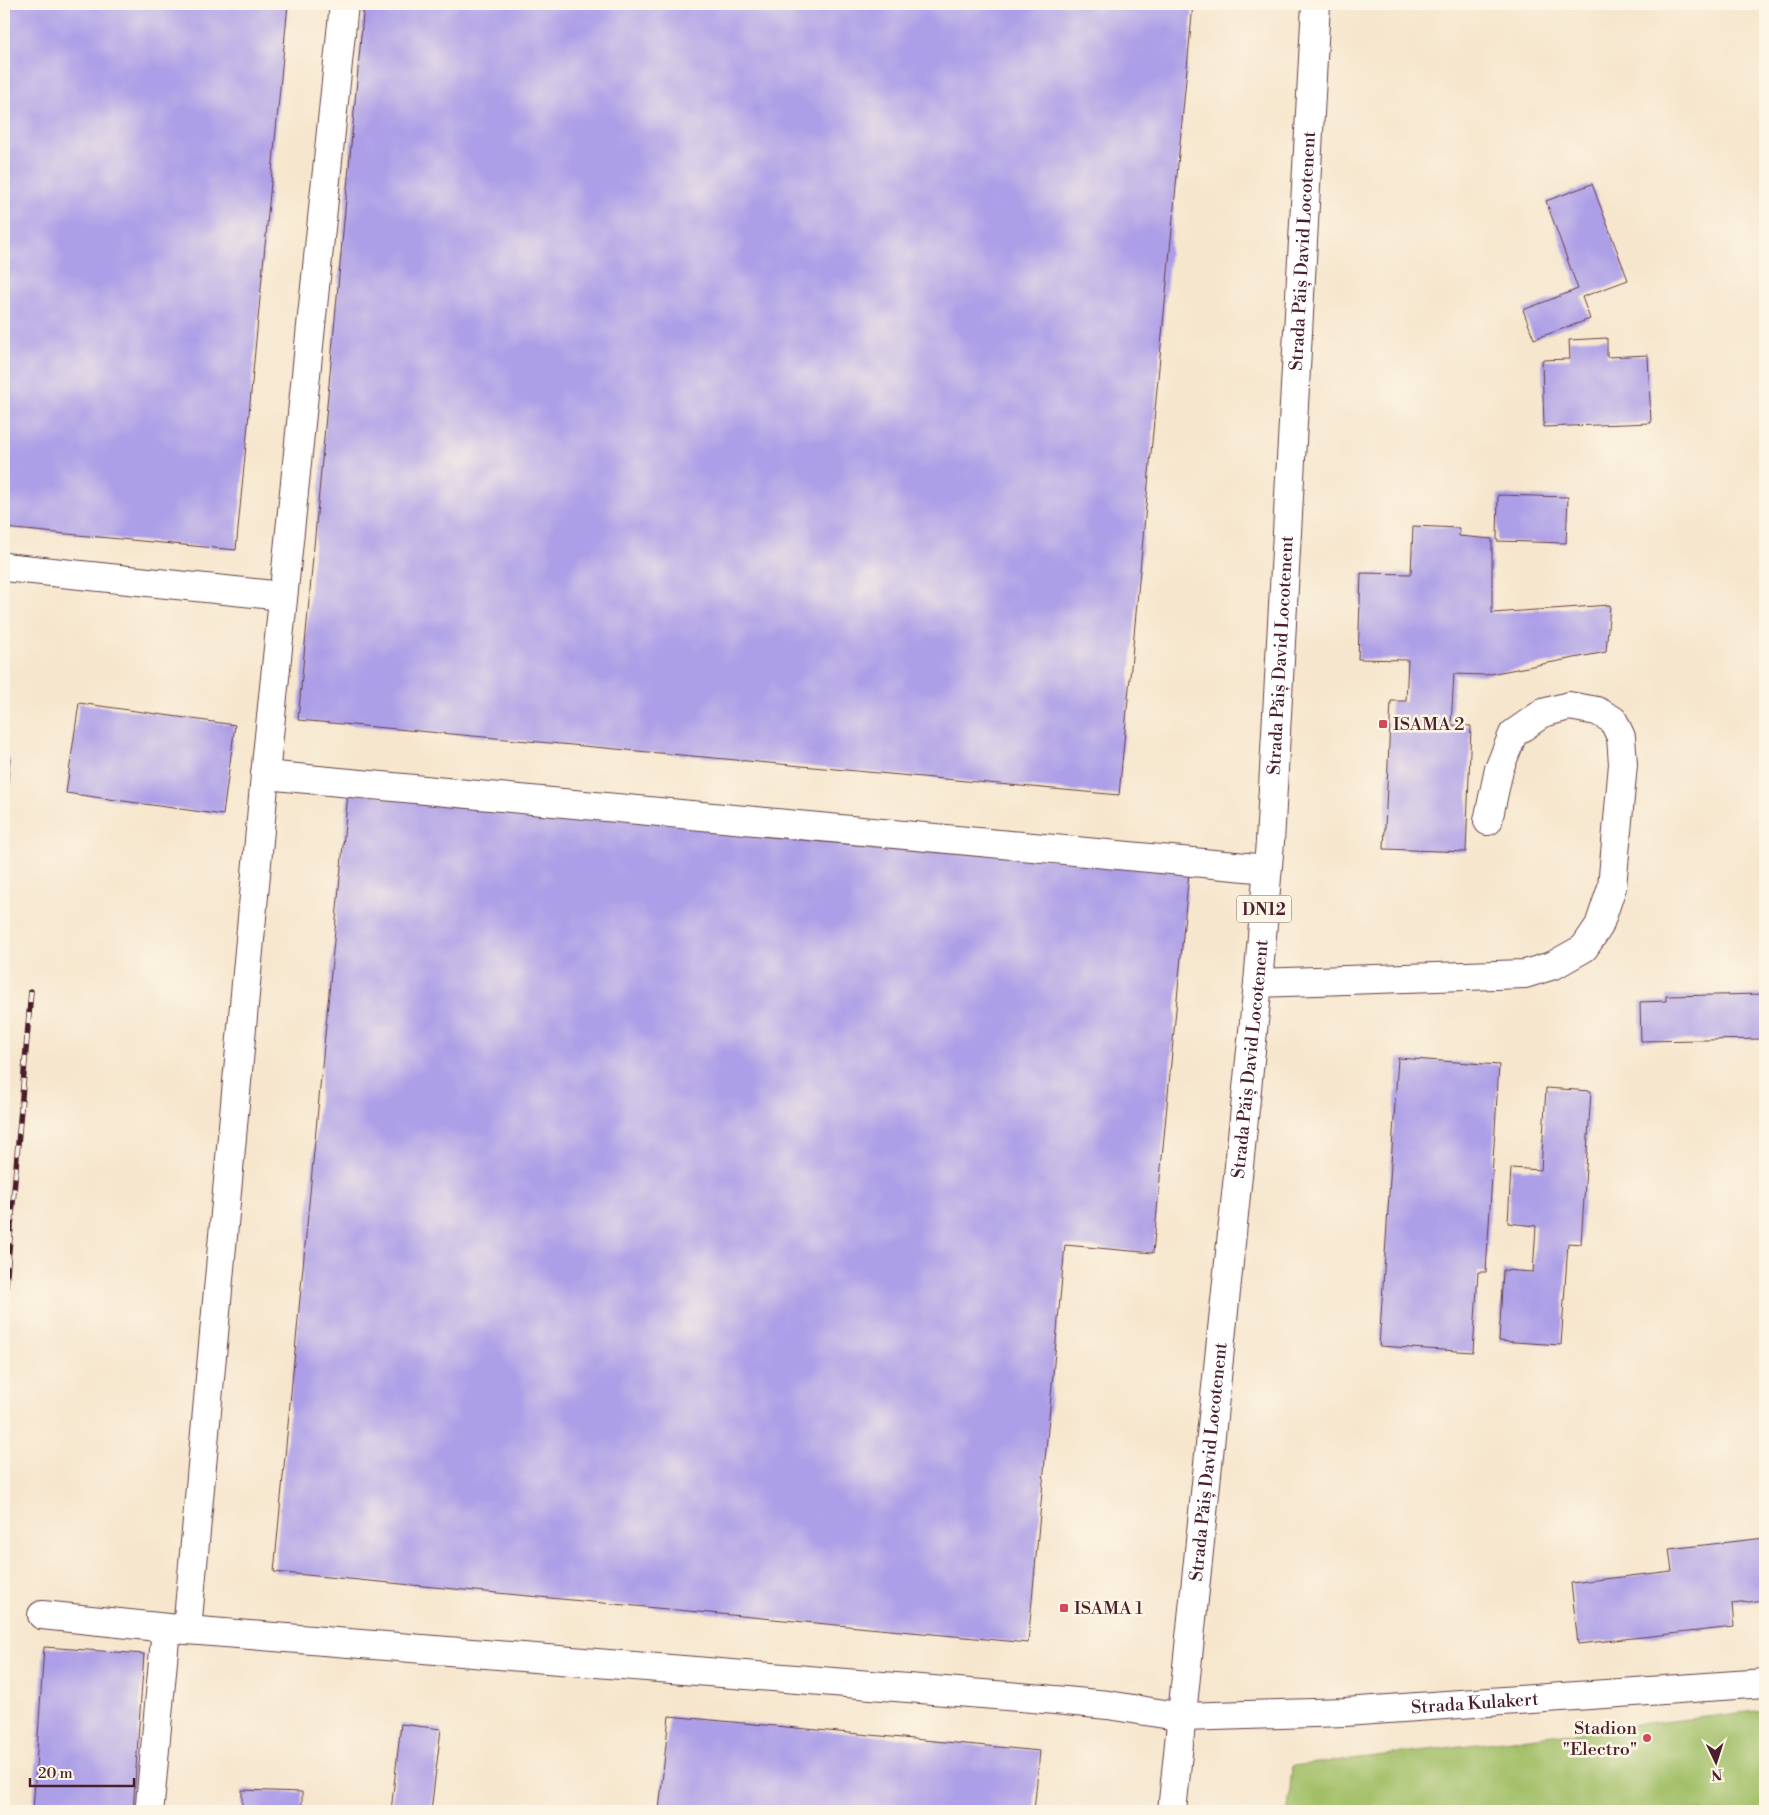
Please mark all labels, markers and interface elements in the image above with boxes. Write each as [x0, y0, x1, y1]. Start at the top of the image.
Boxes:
street label: Strada Păiș David Locotenent [1285, 130, 1321, 371]
street label: Strada Păiș David Locotenent [1263, 534, 1299, 776]
place label: ISAMA 2 [1393, 713, 1464, 736]
marker: ISAMA 2 [1377, 718, 1389, 730]
road number: DN12 [1236, 896, 1292, 922]
street label: Strada Păiș David Locotenent [1227, 938, 1274, 1180]
street label: Strada Păiș David Locotenent [1185, 1341, 1233, 1582]
place label: ISAMA 1 [1074, 1597, 1143, 1620]
marker: ISAMA 1 [1058, 1602, 1070, 1614]
street label: Strada Kulakert [1410, 1688, 1540, 1719]
place label: Stadion "Electro" [1563, 1717, 1637, 1761]
marker: Stadion "Electro" [1641, 1732, 1653, 1744]
north arrow [1692, 1738, 1742, 1788]
scale bar [30, 1755, 134, 1787]
text: 20 m [38, 1764, 73, 1783]
text: N [1711, 1765, 1723, 1783]

